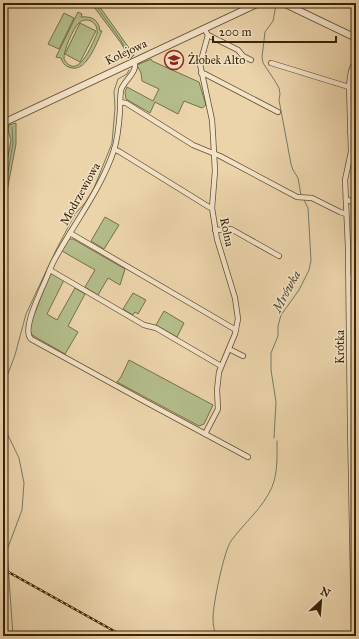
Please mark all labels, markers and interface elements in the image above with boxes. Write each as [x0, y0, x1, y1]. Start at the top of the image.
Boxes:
scale bar [213, 18, 336, 44]
text: 200 m [219, 25, 252, 39]
street label: Kolejowa [103, 36, 150, 68]
school or university icon: Żłobek Alto [163, 49, 185, 71]
place label: Żłobek Alto [188, 52, 245, 67]
street label: Modrzewiowa [57, 159, 103, 228]
street label: Rolna [217, 216, 237, 249]
water label: Mrówka [268, 268, 304, 317]
street label: Krótka [333, 329, 347, 364]
north arrow [301, 581, 341, 621]
text: N [318, 585, 333, 601]

